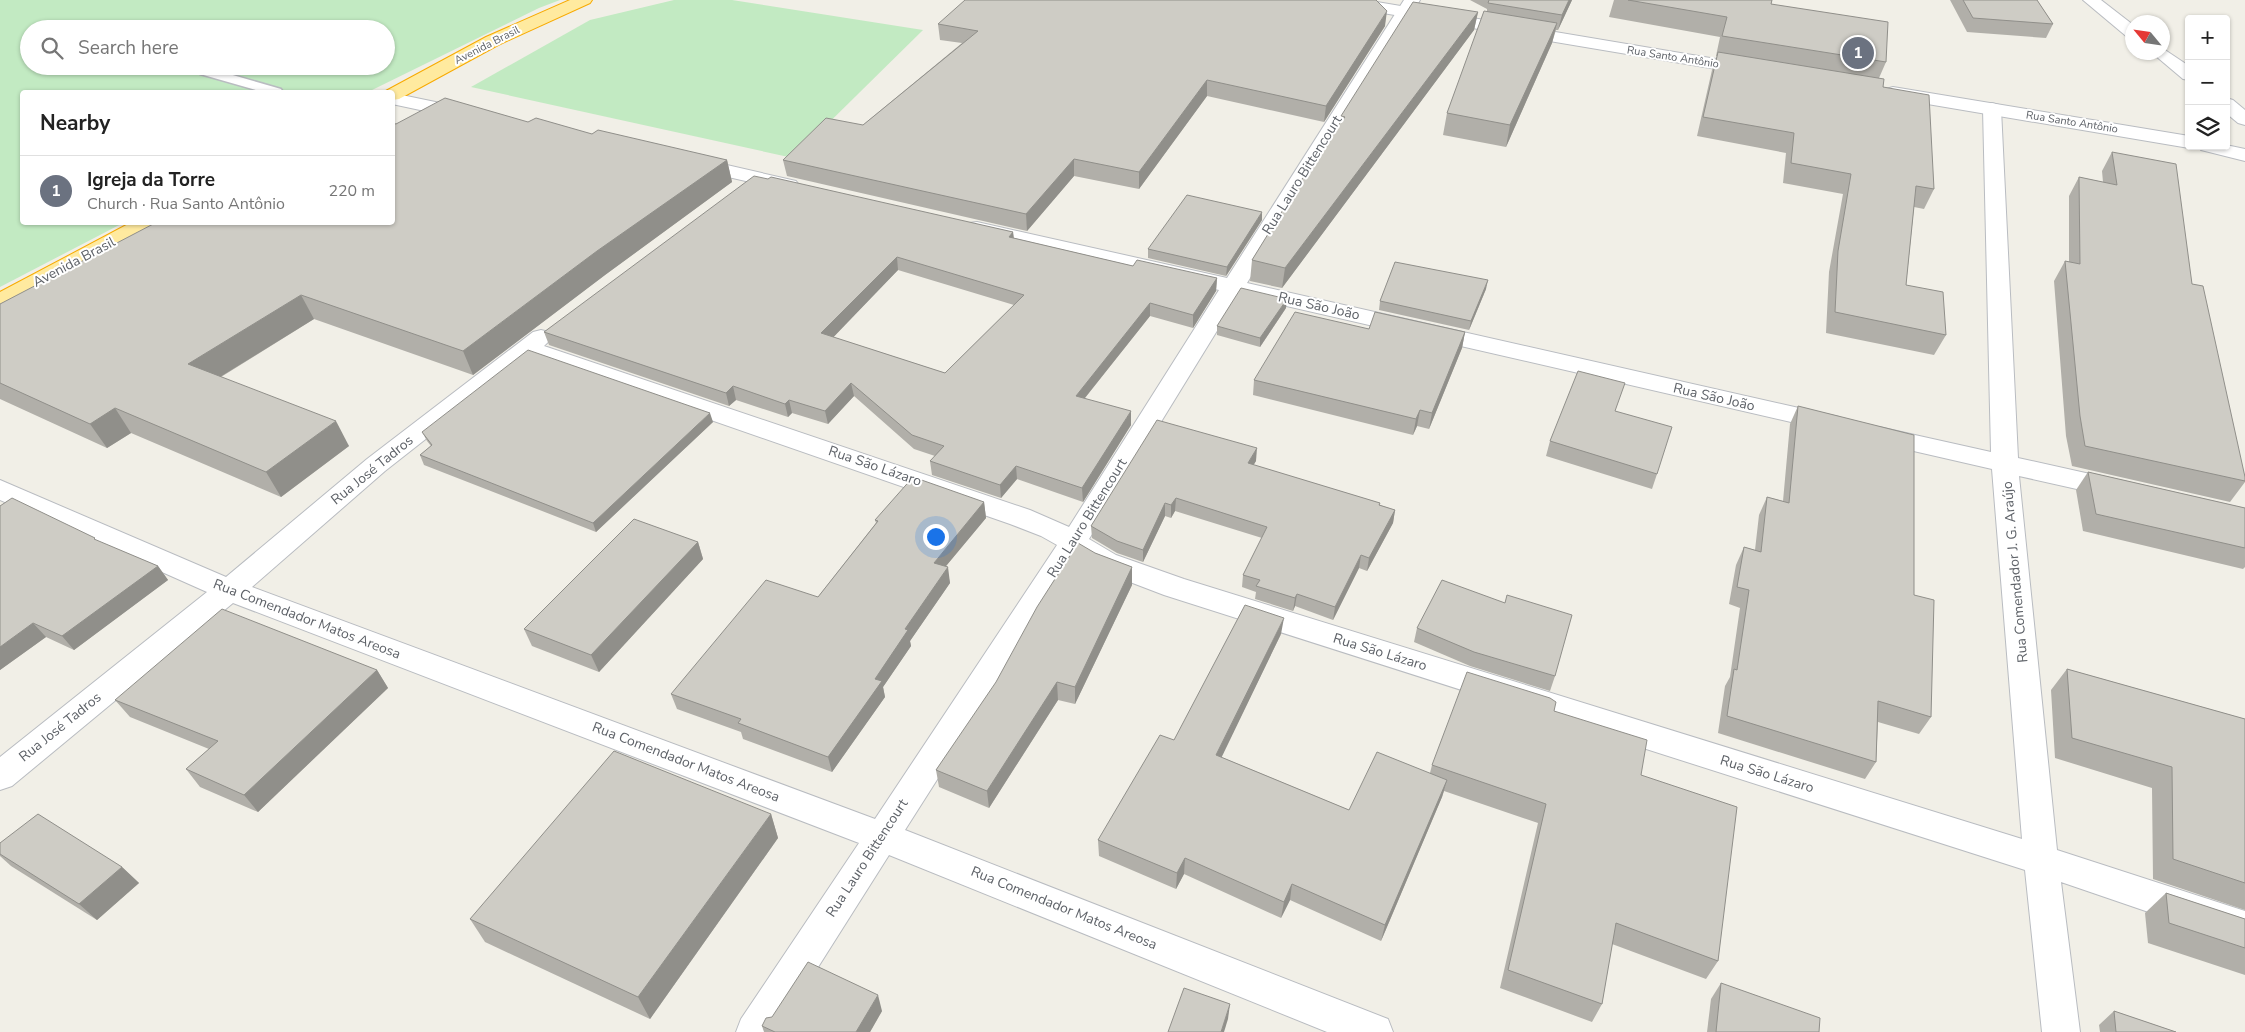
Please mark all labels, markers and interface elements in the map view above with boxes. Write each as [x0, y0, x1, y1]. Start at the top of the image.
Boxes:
north arrow [2125, 15, 2170, 60]
map controls [2185, 15, 2230, 150]
button: + [2185, 15, 2230, 60]
search box [20, 20, 395, 75]
street label: Avenida Brasil [452, 22, 523, 68]
icon: search [38, 34, 66, 62]
pin: 1 [1842, 34, 1874, 72]
text: Search here [78, 35, 179, 61]
street label: Rua Santo Antônio [1626, 42, 1720, 72]
button: − [2185, 60, 2230, 105]
button: layers [2185, 105, 2230, 150]
street label: Rua Santo Antônio [2025, 107, 2119, 137]
text: Nearby [40, 109, 110, 137]
street label: Rua Lauro Bittencourt [1258, 112, 1346, 238]
text: Igreja da Torre [87, 167, 215, 193]
text: 1 [51, 180, 61, 202]
text: 220 m [328, 180, 375, 202]
text: Church · Rua Santo Antônio [87, 193, 285, 215]
street label: Avenida Brasil [29, 232, 119, 292]
street label: Rua São João [1276, 287, 1362, 325]
street label: Rua São João [1671, 378, 1757, 416]
street label: Rua José Tadros [327, 431, 417, 509]
street label: Rua São Lázaro [826, 441, 924, 491]
street label: Rua Lauro Bittencourt [1043, 455, 1131, 581]
street label: Rua Comendador J. G. Araújo [1998, 480, 2032, 664]
your location [923, 524, 949, 550]
street label: Rua Comendador Matos Areosa [211, 574, 403, 664]
street label: Rua São Lázaro [1331, 629, 1429, 675]
street label: Rua José Tadros [15, 688, 105, 766]
street label: Rua Comendador Matos Areosa [590, 717, 782, 807]
street label: Rua São Lázaro [1718, 751, 1816, 797]
street label: Rua Lauro Bittencourt [822, 795, 912, 921]
street label: Rua Comendador Matos Areosa [968, 862, 1160, 954]

